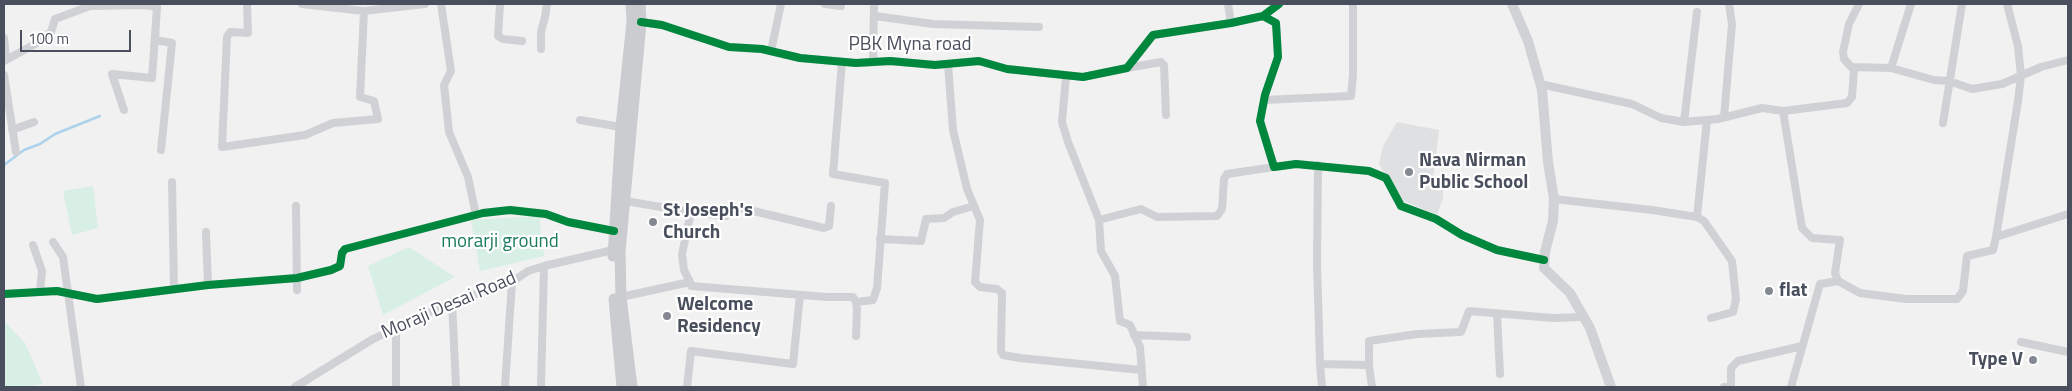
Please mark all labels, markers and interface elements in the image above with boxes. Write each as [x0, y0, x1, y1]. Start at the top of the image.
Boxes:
scale bar [22, 20, 134, 52]
text: 100 m [28, 27, 69, 50]
street label: PBK Myna road [849, 34, 971, 56]
place label: Nava Nirman Public School [1419, 150, 1528, 194]
marker: Nava Nirman Public School [1403, 166, 1415, 178]
place label: St Joseph's Church [663, 200, 753, 244]
marker: St Joseph's Church [647, 216, 659, 228]
park label: morarji ground [441, 231, 559, 253]
street label: Moraji Desai Road [378, 267, 520, 345]
place label: flat [1779, 280, 1808, 302]
marker: flat [1763, 285, 1775, 297]
place label: Welcome Residency [677, 294, 761, 338]
marker: Welcome Residency [661, 310, 673, 322]
place label: Type V [1969, 349, 2023, 371]
marker: Type V [2027, 354, 2039, 366]

